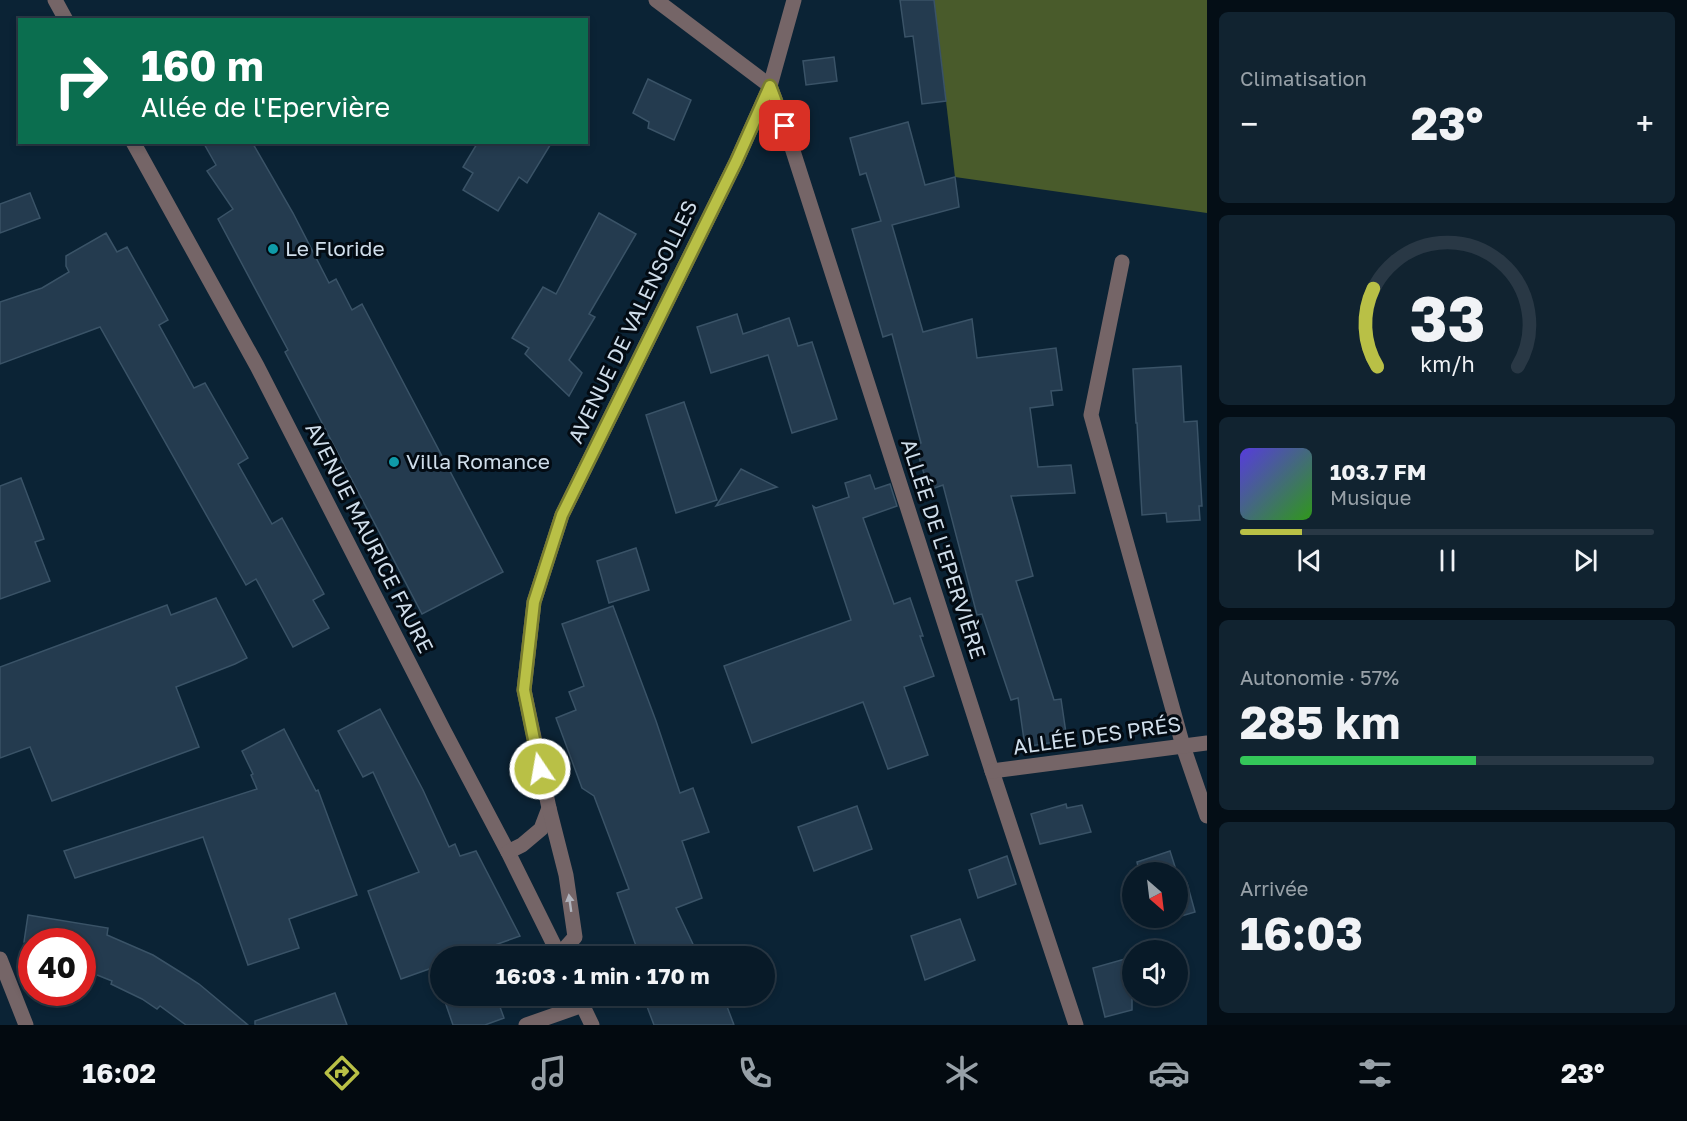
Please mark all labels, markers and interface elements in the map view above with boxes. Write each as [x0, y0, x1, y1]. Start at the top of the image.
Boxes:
text: 160 m [141, 40, 264, 90]
icon: right [42, 42, 120, 120]
text: Climatisation [1240, 66, 1367, 90]
text: Allée de l'Epervière [141, 91, 390, 123]
text: 23° [1411, 96, 1483, 150]
pin [759, 100, 810, 151]
text: − [1240, 104, 1258, 143]
text: + [1636, 104, 1654, 143]
icon: arrive [768, 109, 801, 142]
street label: AVENUE DE VALENSOLLES [562, 196, 702, 447]
place label: Le Floride [285, 235, 385, 261]
marker: Le Floride [266, 242, 280, 256]
text: 33 [1409, 280, 1485, 355]
text: km/h [1420, 351, 1474, 377]
street label: AVENUE MAURICE FAURE [300, 418, 439, 657]
street label: ALLÉE DE L'EPERVIÈRE [896, 435, 992, 662]
place label: Villa Romance [406, 448, 550, 474]
marker: Villa Romance [387, 455, 401, 469]
text: 103.7 FM [1330, 458, 1426, 485]
text: Musique [1330, 485, 1411, 509]
icon: previous [1293, 544, 1326, 577]
icon: pause [1431, 544, 1464, 577]
icon: next [1569, 544, 1602, 577]
text: Autonomie · 57% [1240, 665, 1399, 689]
text: 285 km [1240, 695, 1400, 749]
street label: ALLÉE DES PRÉS [1011, 710, 1183, 760]
position arrow [508, 737, 572, 801]
north arrow [1122, 862, 1188, 928]
map controls [1122, 862, 1188, 1006]
text: Arrivée [1240, 876, 1308, 900]
one-way arrow [566, 894, 575, 913]
text: 16:03 [1240, 906, 1363, 960]
speed limit sign: 40 [18, 928, 96, 1006]
button: sound [1122, 940, 1188, 1006]
text: 16:03 · 1 min · 170 m [496, 962, 709, 989]
icon: directions [321, 1052, 363, 1094]
icon: music [528, 1052, 570, 1094]
icon: phone [734, 1052, 776, 1094]
icon: climate [941, 1052, 983, 1094]
icon: car [1148, 1052, 1190, 1094]
icon: filters [1354, 1052, 1396, 1094]
text: 16:02 [82, 1057, 156, 1089]
text: 23° [1561, 1057, 1605, 1089]

